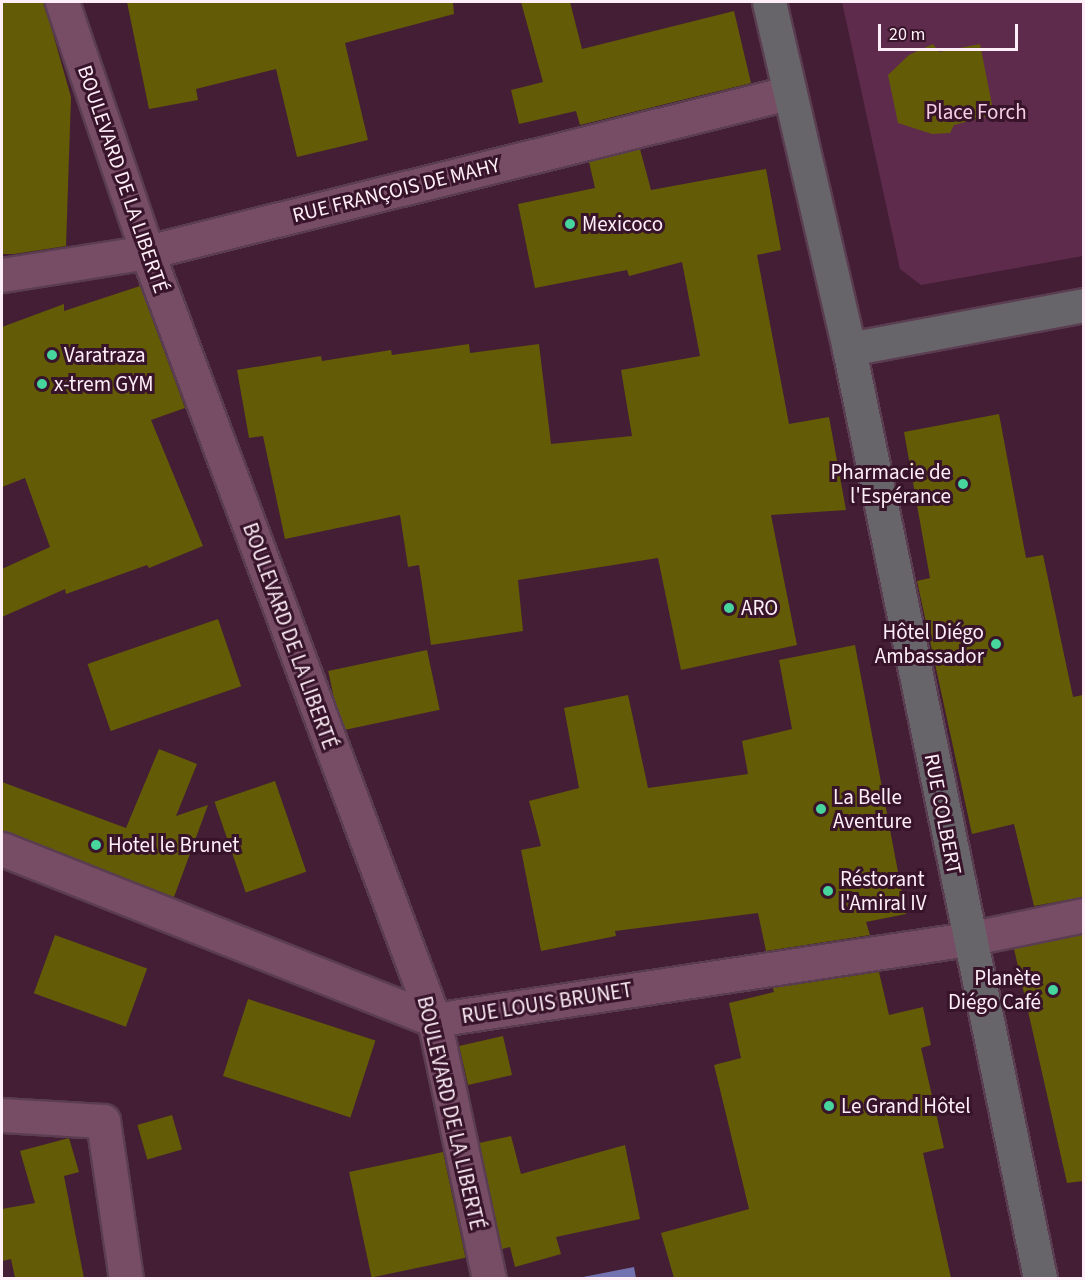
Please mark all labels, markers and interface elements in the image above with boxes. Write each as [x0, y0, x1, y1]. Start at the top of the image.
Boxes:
scale bar [881, 12, 1020, 50]
text: 20 m [889, 22, 925, 47]
street label: BOULEVARD DE LA LIBERTÉ [72, 62, 174, 296]
park label: Place Forch [925, 99, 1027, 125]
street label: RUE FRANÇOIS DE MAHY [290, 152, 502, 228]
place label: Mexicoco [582, 211, 663, 237]
marker: Mexicoco [563, 217, 577, 231]
place label: Varatraza [64, 342, 146, 368]
marker: Varatraza [45, 348, 59, 362]
place label: x-trem GYM [54, 371, 153, 397]
marker: x-trem GYM [35, 377, 49, 391]
place label: Pharmacie de l'Espérance [830, 459, 951, 509]
marker: Pharmacie de l'Espérance [956, 477, 970, 491]
street label: BOULEVARD DE LA LIBERTÉ [237, 519, 343, 753]
place label: ARO [741, 595, 778, 621]
marker: ARO [722, 601, 736, 615]
place label: Hôtel Diégo Ambassador [875, 619, 984, 669]
marker: Hôtel Diégo Ambassador [989, 637, 1003, 651]
street label: RUE COLBERT [919, 751, 967, 877]
place label: La Belle Aventure [833, 784, 912, 834]
marker: La Belle Aventure [814, 802, 828, 816]
place label: Hotel le Brunet [108, 832, 239, 858]
marker: Hotel le Brunet [89, 838, 103, 852]
place label: Réstorant l'Amiral IV [840, 866, 927, 916]
marker: Réstorant l'Amiral IV [821, 884, 835, 898]
place label: Planète Diégo Café [948, 965, 1041, 1015]
street label: RUE LOUIS BRUNET [460, 977, 634, 1029]
marker: Planète Diégo Café [1046, 983, 1060, 997]
street label: BOULEVARD DE LA LIBERTÉ [412, 994, 490, 1232]
place label: Le Grand Hôtel [841, 1093, 971, 1119]
marker: Le Grand Hôtel [822, 1099, 836, 1113]

